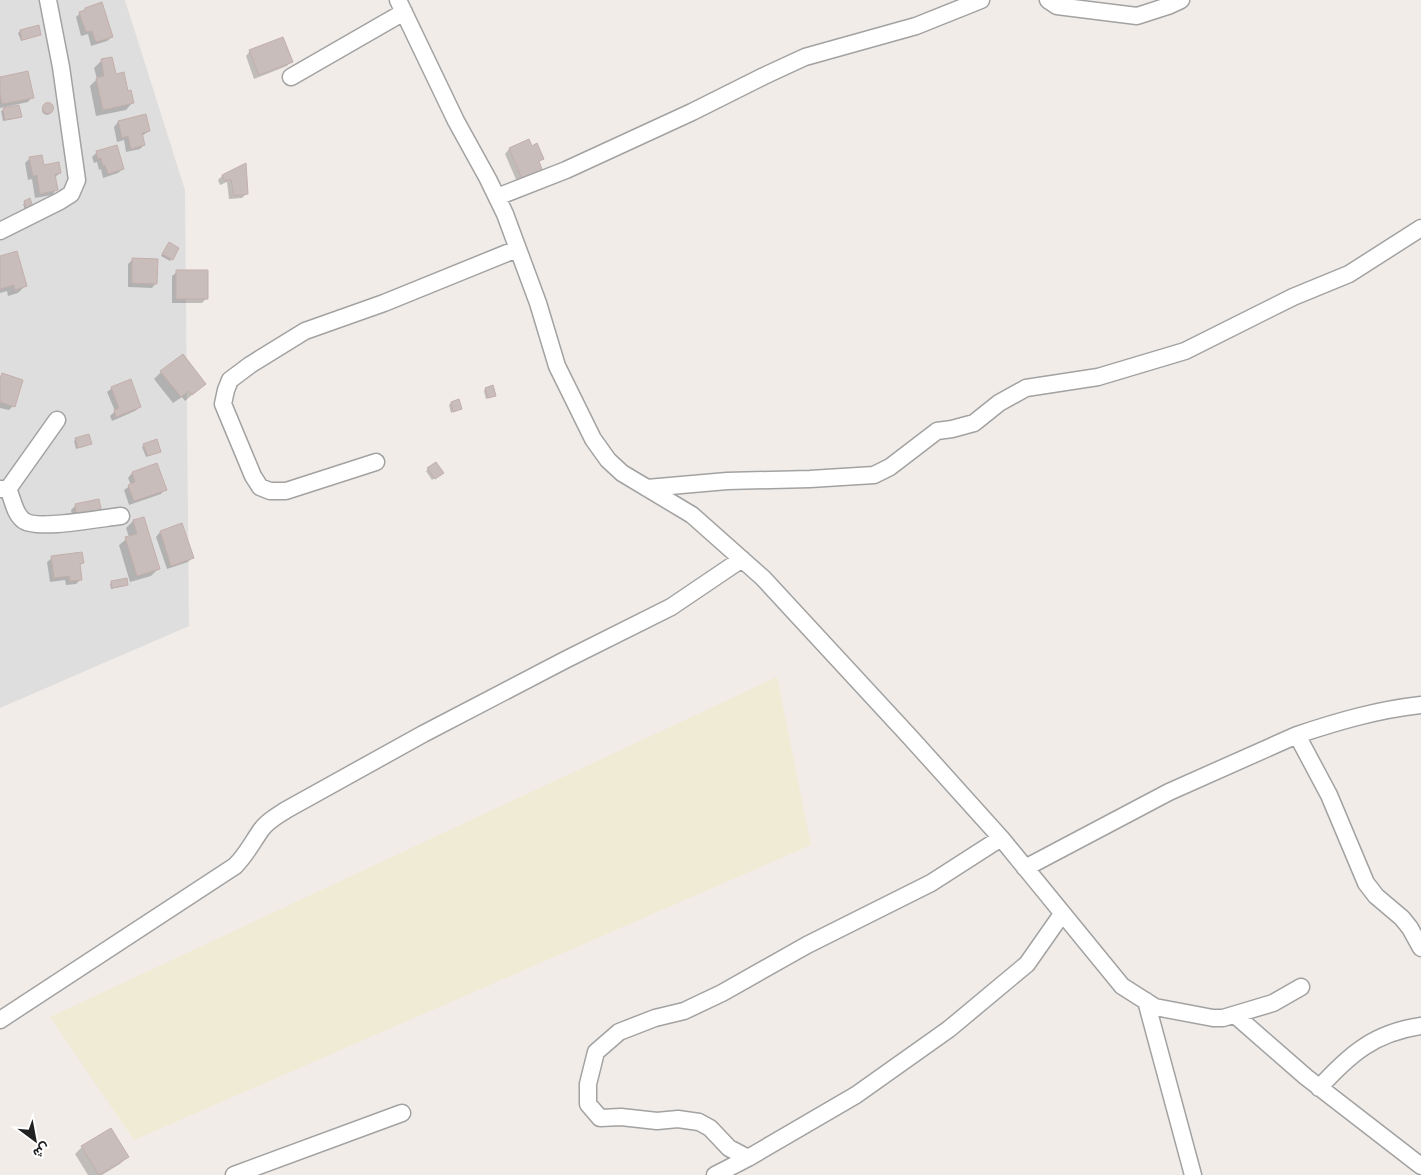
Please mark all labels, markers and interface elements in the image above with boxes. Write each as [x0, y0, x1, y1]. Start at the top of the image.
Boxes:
north arrow [10, 1115, 60, 1165]
text: ش [30, 1139, 53, 1162]

